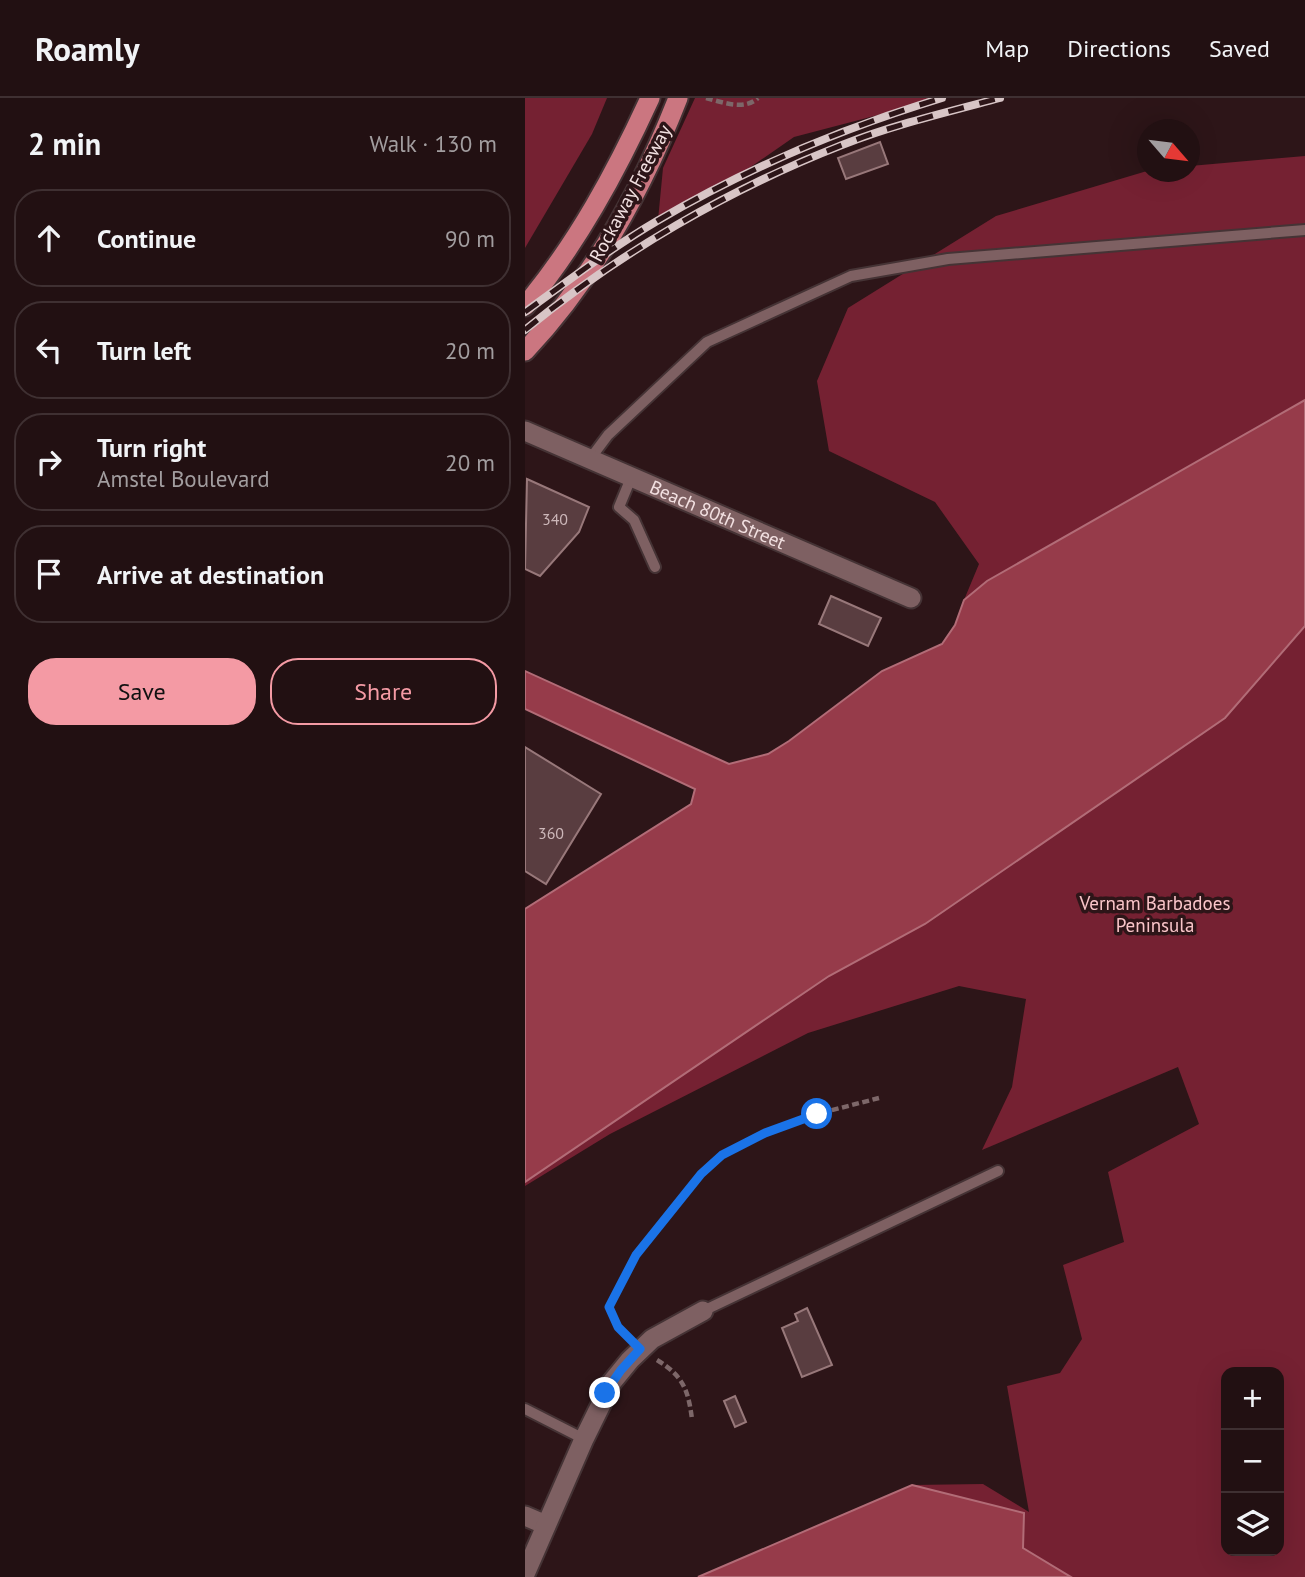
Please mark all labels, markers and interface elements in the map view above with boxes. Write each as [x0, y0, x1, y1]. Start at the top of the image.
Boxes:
text: Roamly [35, 27, 139, 70]
text: Map [985, 33, 1029, 64]
text: Directions [1067, 33, 1171, 64]
text: Saved [1209, 33, 1270, 64]
north arrow [1137, 119, 1200, 182]
street label: Rockaway Freeway [584, 120, 676, 266]
text: 2 min [28, 124, 101, 163]
text: Walk · 130 m [370, 129, 497, 158]
icon: ahead [30, 219, 68, 257]
text: Continue [97, 222, 196, 255]
text: 90 m [445, 224, 495, 253]
icon: left [30, 331, 68, 369]
text: Turn left [97, 334, 191, 367]
text: 20 m [445, 336, 495, 365]
text: Turn right [97, 431, 206, 464]
icon: right [30, 443, 68, 481]
text: 20 m [445, 448, 495, 477]
text: Amstel Boulevard [97, 464, 270, 493]
street label: Beach 80th Street [646, 474, 790, 555]
house number: 340 [542, 509, 568, 529]
icon: arrive [30, 555, 68, 593]
text: Arrive at destination [97, 558, 324, 591]
button: Save [28, 658, 256, 725]
button: Share [270, 658, 497, 725]
house number: 360 [538, 823, 564, 843]
park label: Vernam Barbadoes Peninsula [1079, 891, 1230, 937]
route start [801, 1098, 832, 1129]
map controls [1221, 1367, 1284, 1556]
button: + [1221, 1367, 1284, 1430]
route end [589, 1377, 620, 1408]
button: − [1221, 1430, 1284, 1493]
button: layers [1221, 1493, 1284, 1556]

